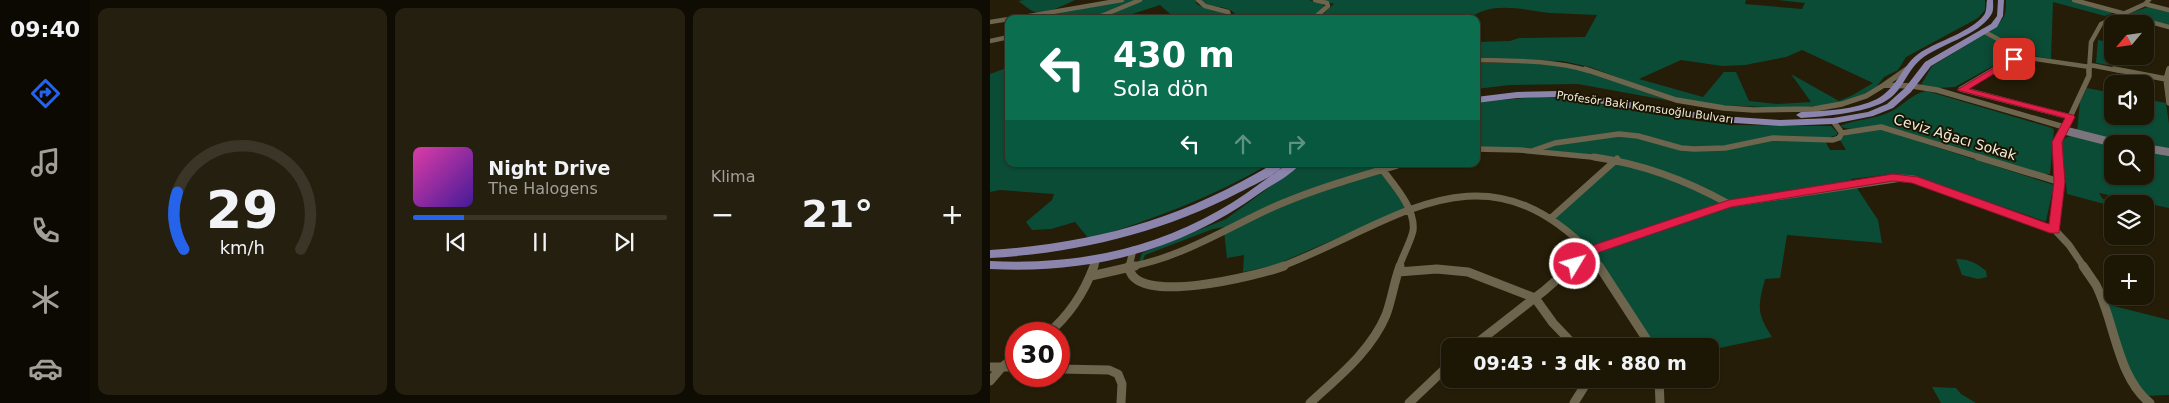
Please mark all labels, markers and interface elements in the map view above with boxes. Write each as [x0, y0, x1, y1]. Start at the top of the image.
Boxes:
north arrow [2104, 15, 2154, 65]
map controls [2104, 15, 2154, 305]
text: 09:40 [10, 17, 80, 42]
icon: left [1030, 35, 1095, 100]
text: 430 m [1113, 35, 1235, 75]
pin [1993, 38, 2035, 80]
icon: arrive [2000, 45, 2028, 73]
button: sound [2104, 75, 2154, 125]
icon: directions [28, 76, 63, 111]
text: Sola dön [1113, 76, 1208, 101]
street label: Profesör Baki Komsuoğlu Bulvarı [1556, 89, 1734, 126]
street label: Ceviz Ağacı Sokak [1892, 111, 2019, 164]
icon: left [1176, 130, 1204, 158]
icon: ahead [1229, 130, 1257, 158]
icon: right [1282, 130, 1310, 158]
button: search [2104, 135, 2154, 185]
icon: music [28, 145, 63, 180]
text: Night Drive [488, 157, 611, 179]
text: Klima [711, 167, 755, 186]
text: The Halogens [488, 179, 598, 198]
text: 29 [206, 180, 279, 240]
text: 21° [801, 192, 873, 236]
button: layers [2104, 195, 2154, 245]
text: − [711, 198, 734, 231]
text: + [941, 198, 964, 231]
icon: phone [28, 213, 63, 248]
icon: previous [442, 228, 470, 256]
icon: pause [526, 228, 554, 256]
icon: next [610, 228, 638, 256]
text: km/h [220, 237, 265, 258]
position arrow [1548, 237, 1600, 289]
button: + [2104, 255, 2154, 305]
icon: climate [28, 282, 63, 317]
speed limit sign: 30 [1005, 322, 1070, 387]
icon: car [28, 351, 63, 386]
text: 09:43 · 3 dk · 880 m [1473, 352, 1687, 374]

